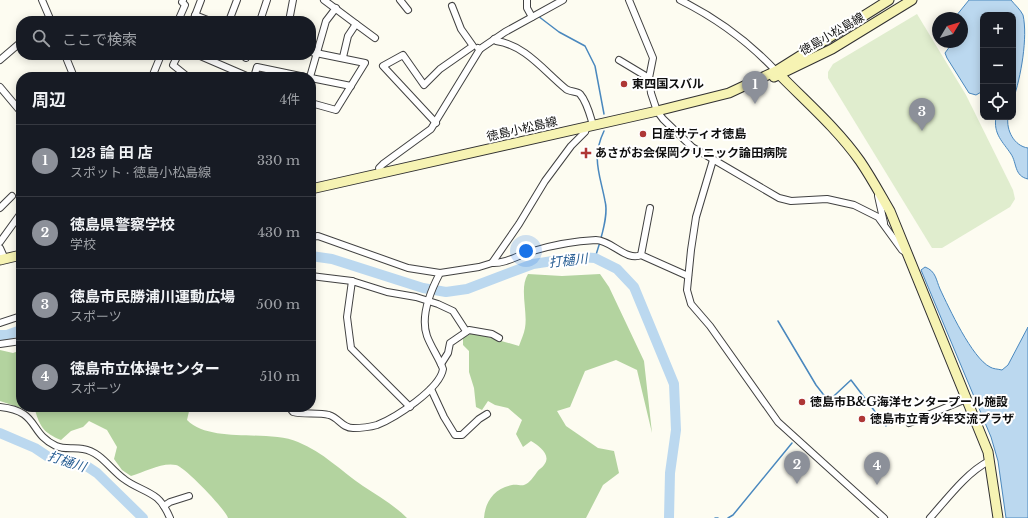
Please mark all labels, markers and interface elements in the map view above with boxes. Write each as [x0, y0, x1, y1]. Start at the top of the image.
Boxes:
street label: 徳島小松島線 [797, 9, 867, 58]
north arrow [932, 12, 968, 48]
map controls [980, 12, 1016, 120]
button: + [980, 12, 1016, 48]
search box [16, 16, 316, 60]
icon: search [30, 27, 52, 49]
text: ここで検索 [62, 30, 137, 49]
button: − [980, 48, 1016, 84]
pin: 1 [742, 71, 768, 104]
place label: 東四国スバル [632, 76, 704, 91]
marker: 東四国スバル [619, 79, 629, 89]
button: locate [980, 84, 1016, 120]
text: 周辺 [32, 90, 66, 111]
text: 4件 [279, 91, 300, 108]
pin: 3 [909, 98, 935, 131]
street label: 徳島小松島線 [485, 113, 559, 144]
place label: 日産サティオ徳島 [651, 126, 746, 141]
marker: 日産サティオ徳島 [638, 129, 648, 139]
text: 123 論 田 店 [70, 143, 153, 162]
place label: あさがお会保岡クリニック論田病院 [595, 145, 787, 160]
marker: あさがお会保岡クリニック論田病院 [580, 147, 592, 159]
text: 1 [42, 152, 48, 169]
text: 330 m [257, 152, 300, 169]
text: スポット · 徳島小松島線 [70, 164, 211, 181]
text: 徳島県警察学校 [70, 215, 175, 234]
text: 2 [41, 224, 49, 241]
text: 430 m [257, 224, 300, 241]
text: 学校 [70, 236, 96, 253]
your location [516, 241, 536, 261]
water label: 打樋川 [548, 250, 590, 271]
text: 徳島市民勝浦川運動広場 [70, 287, 235, 306]
text: 3 [41, 296, 49, 313]
text: 500 m [256, 296, 300, 313]
text: スポーツ [70, 308, 122, 325]
text: 徳島市立体操センター [70, 359, 220, 378]
text: 4 [41, 368, 49, 385]
text: 510 m [260, 368, 300, 385]
text: スポーツ [70, 380, 122, 397]
place label: 徳島市B&G海洋センタープール施設 [810, 394, 1008, 409]
marker: 徳島市B&G海洋センタープール施設 [797, 397, 807, 407]
place label: 徳島市立青少年交流プラザ [870, 411, 1014, 426]
marker: 徳島市立青少年交流プラザ [857, 414, 867, 424]
water label: 打樋川 [46, 447, 90, 476]
pin: 2 [784, 451, 810, 484]
pin: 4 [864, 452, 890, 485]

